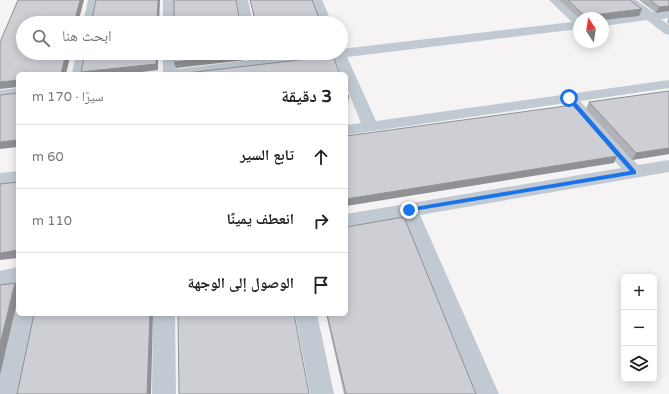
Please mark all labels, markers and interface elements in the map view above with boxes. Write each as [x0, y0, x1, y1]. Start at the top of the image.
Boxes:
north arrow [573, 12, 609, 48]
search box [16, 16, 348, 60]
icon: search [30, 27, 52, 49]
text: ابحث هنا [62, 27, 112, 45]
text: 3 دقيقة [281, 86, 332, 107]
text: سيرًا · 170 m [32, 89, 104, 105]
route start [560, 89, 578, 107]
text: تابع السير [240, 146, 294, 164]
icon: ahead [310, 146, 332, 168]
text: 60 m [32, 149, 64, 165]
route end [400, 201, 418, 219]
text: انعطف يمينًا [226, 210, 294, 228]
icon: right [310, 210, 332, 232]
text: 110 m [32, 213, 72, 229]
text: الوصول إلى الوجهة [188, 274, 294, 292]
icon: arrive [310, 274, 332, 296]
map controls [621, 274, 657, 382]
button: + [621, 274, 657, 310]
button: − [621, 310, 657, 346]
button: layers [621, 346, 657, 382]

